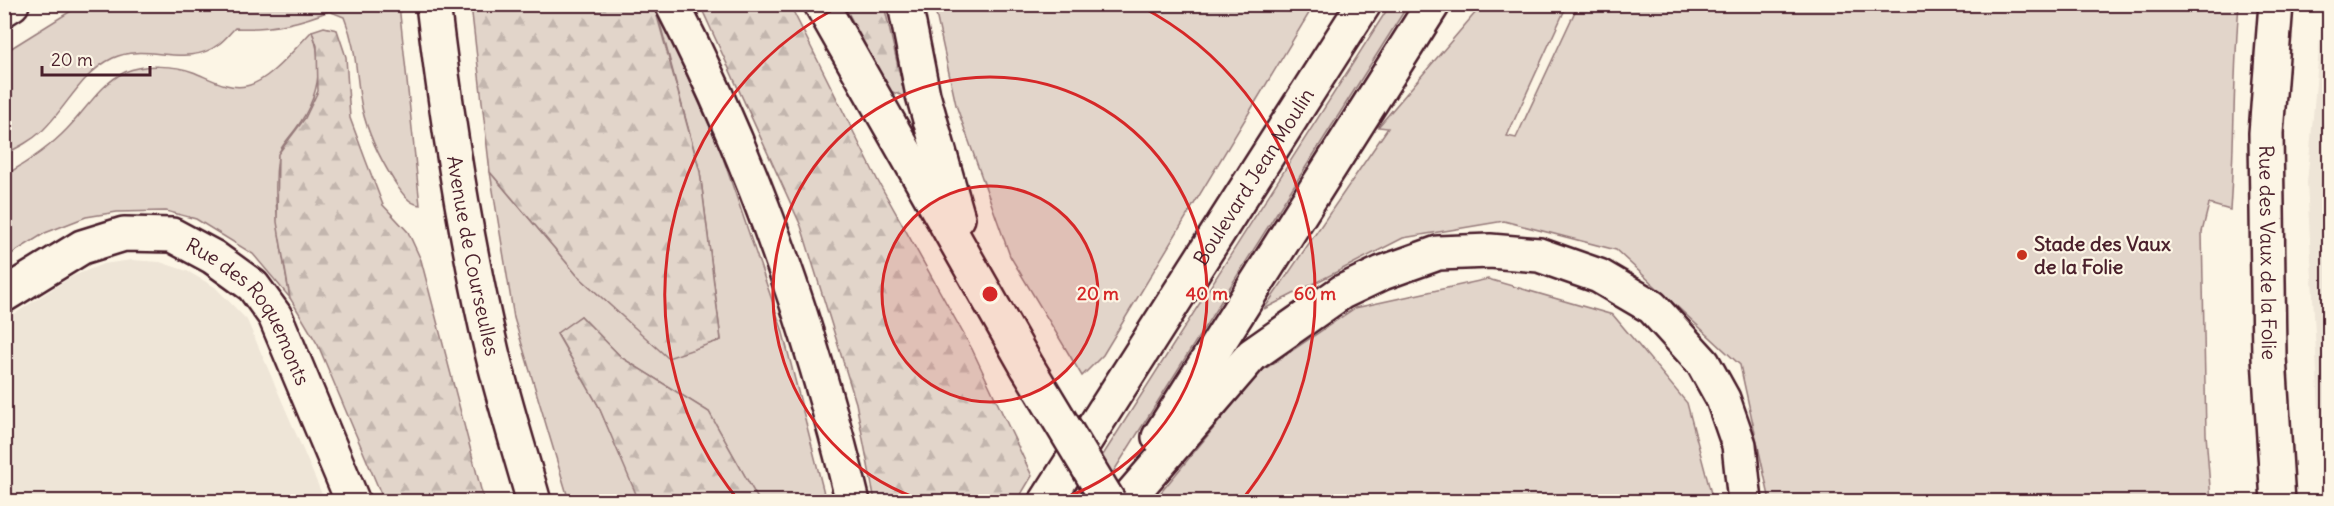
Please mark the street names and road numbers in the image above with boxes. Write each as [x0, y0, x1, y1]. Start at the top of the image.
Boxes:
street label: Boulevard Jean Moulin [1188, 83, 1319, 270]
street label: Rue des Vaux de la Folie [2254, 145, 2282, 360]
street label: Avenue de Courseulles [442, 154, 505, 358]
street label: Rue des Roquemonts [182, 232, 316, 389]

